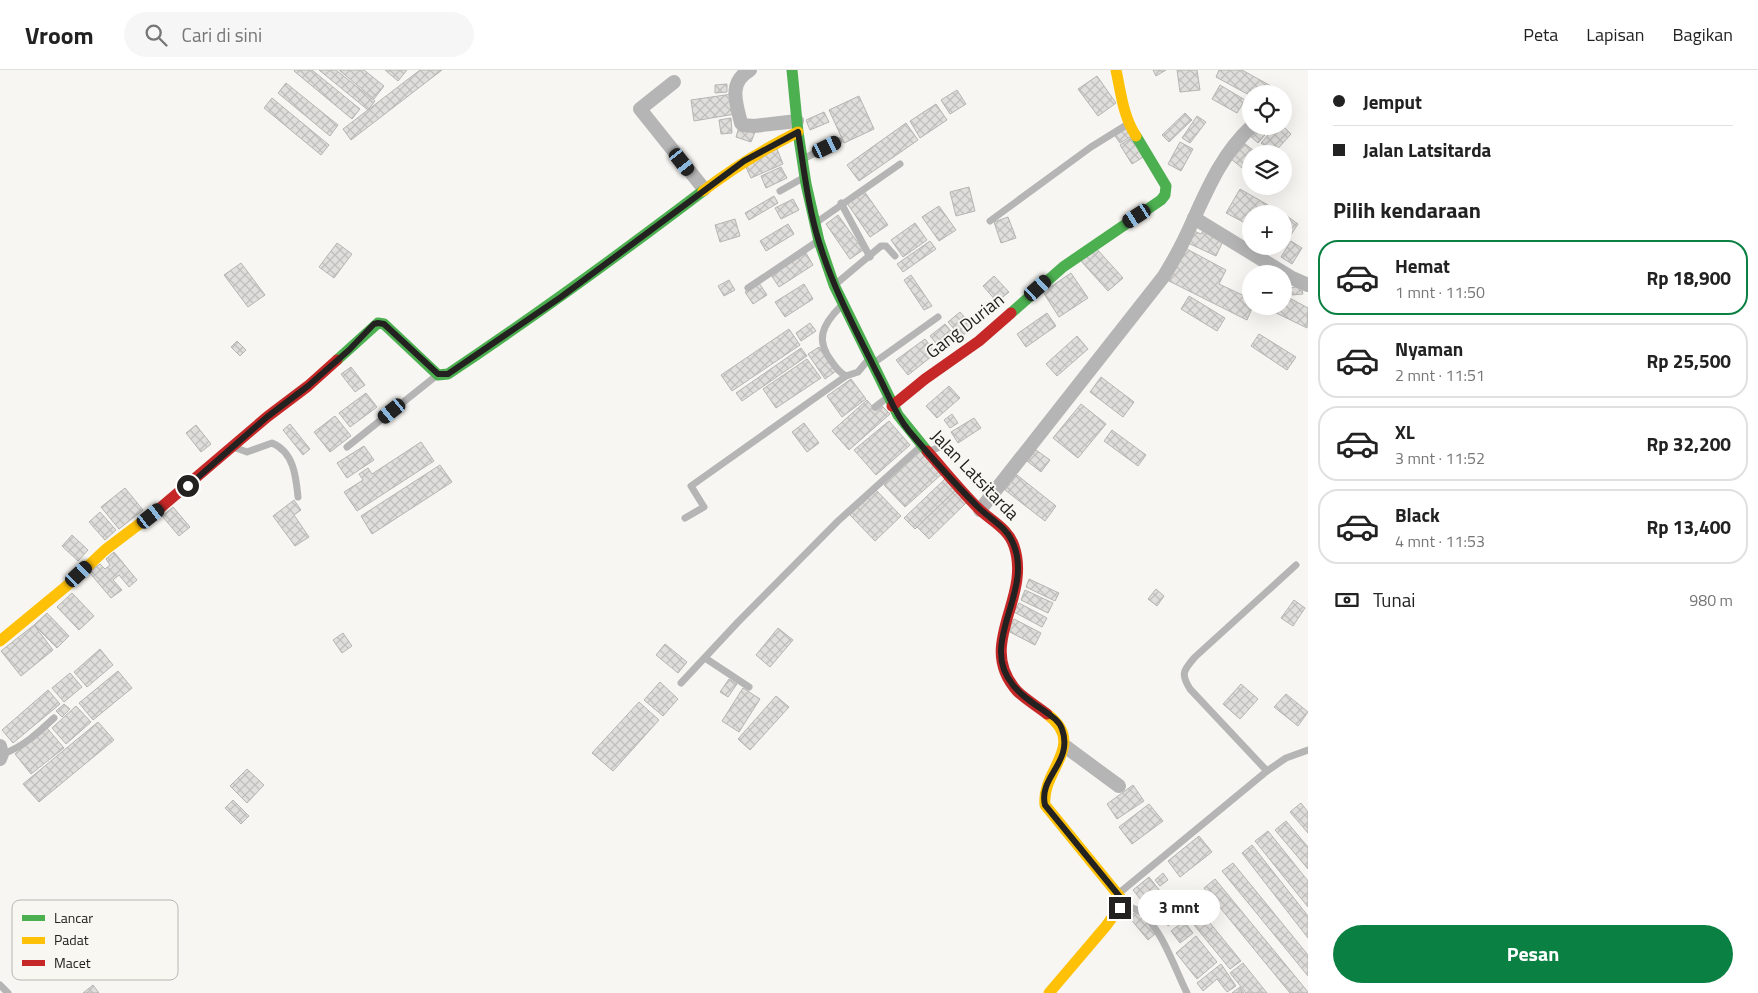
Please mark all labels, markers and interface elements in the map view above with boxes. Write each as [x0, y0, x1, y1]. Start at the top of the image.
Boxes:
search box [124, 12, 474, 57]
text: Vroom [25, 17, 94, 53]
text: Cari di sini [182, 20, 262, 49]
icon: search [142, 21, 170, 49]
text: Peta [1523, 21, 1558, 48]
text: Lapisan [1586, 21, 1644, 48]
text: Bagikan [1672, 21, 1733, 48]
map controls [1242, 85, 1292, 315]
button: locate [1242, 85, 1292, 135]
text: Jemput [1363, 87, 1422, 116]
car [810, 134, 843, 160]
text: Jalan Latsitarda [1363, 135, 1491, 164]
button: layers [1242, 145, 1292, 195]
car [666, 146, 697, 178]
text: Pilih kendaraan [1333, 193, 1481, 227]
car [1120, 202, 1153, 230]
button: + [1242, 205, 1292, 255]
text: Hemat [1395, 251, 1450, 280]
icon: car [1335, 255, 1380, 300]
text: Rp 18,900 [1647, 263, 1731, 292]
button: − [1242, 265, 1292, 315]
car [1021, 272, 1054, 304]
text: 1 mnt · 11:50 [1395, 280, 1485, 304]
street label: Gang Durian [920, 286, 1010, 365]
text: Nyaman [1395, 334, 1463, 363]
icon: car [1335, 338, 1380, 383]
text: Rp 25,500 [1647, 346, 1731, 375]
text: 2 mnt · 11:51 [1395, 363, 1485, 387]
car [375, 396, 408, 426]
text: XL [1395, 417, 1415, 446]
icon: car [1335, 421, 1380, 466]
street label: Jalan Latsitarda [925, 423, 1026, 526]
text: Rp 32,200 [1647, 429, 1731, 458]
text: 3 mnt · 11:52 [1395, 446, 1485, 470]
route start [177, 475, 199, 497]
text: Black [1395, 500, 1440, 529]
car [134, 501, 167, 531]
icon: car [1335, 504, 1380, 549]
text: Rp 13,400 [1647, 512, 1731, 541]
text: 4 mnt · 11:53 [1395, 529, 1485, 553]
car [62, 558, 95, 590]
text: Tunai [1373, 585, 1415, 614]
icon: cash [1333, 586, 1361, 614]
text: 980 m [1689, 588, 1733, 612]
callout: 3 mnt [1138, 890, 1220, 926]
text: 3 mnt [1159, 895, 1199, 919]
route end [1109, 897, 1131, 919]
legend [12, 900, 178, 980]
text: Lancar [54, 907, 93, 928]
button: Pesan [1333, 925, 1733, 983]
text: Padat [54, 929, 89, 950]
text: Macet [54, 952, 91, 973]

